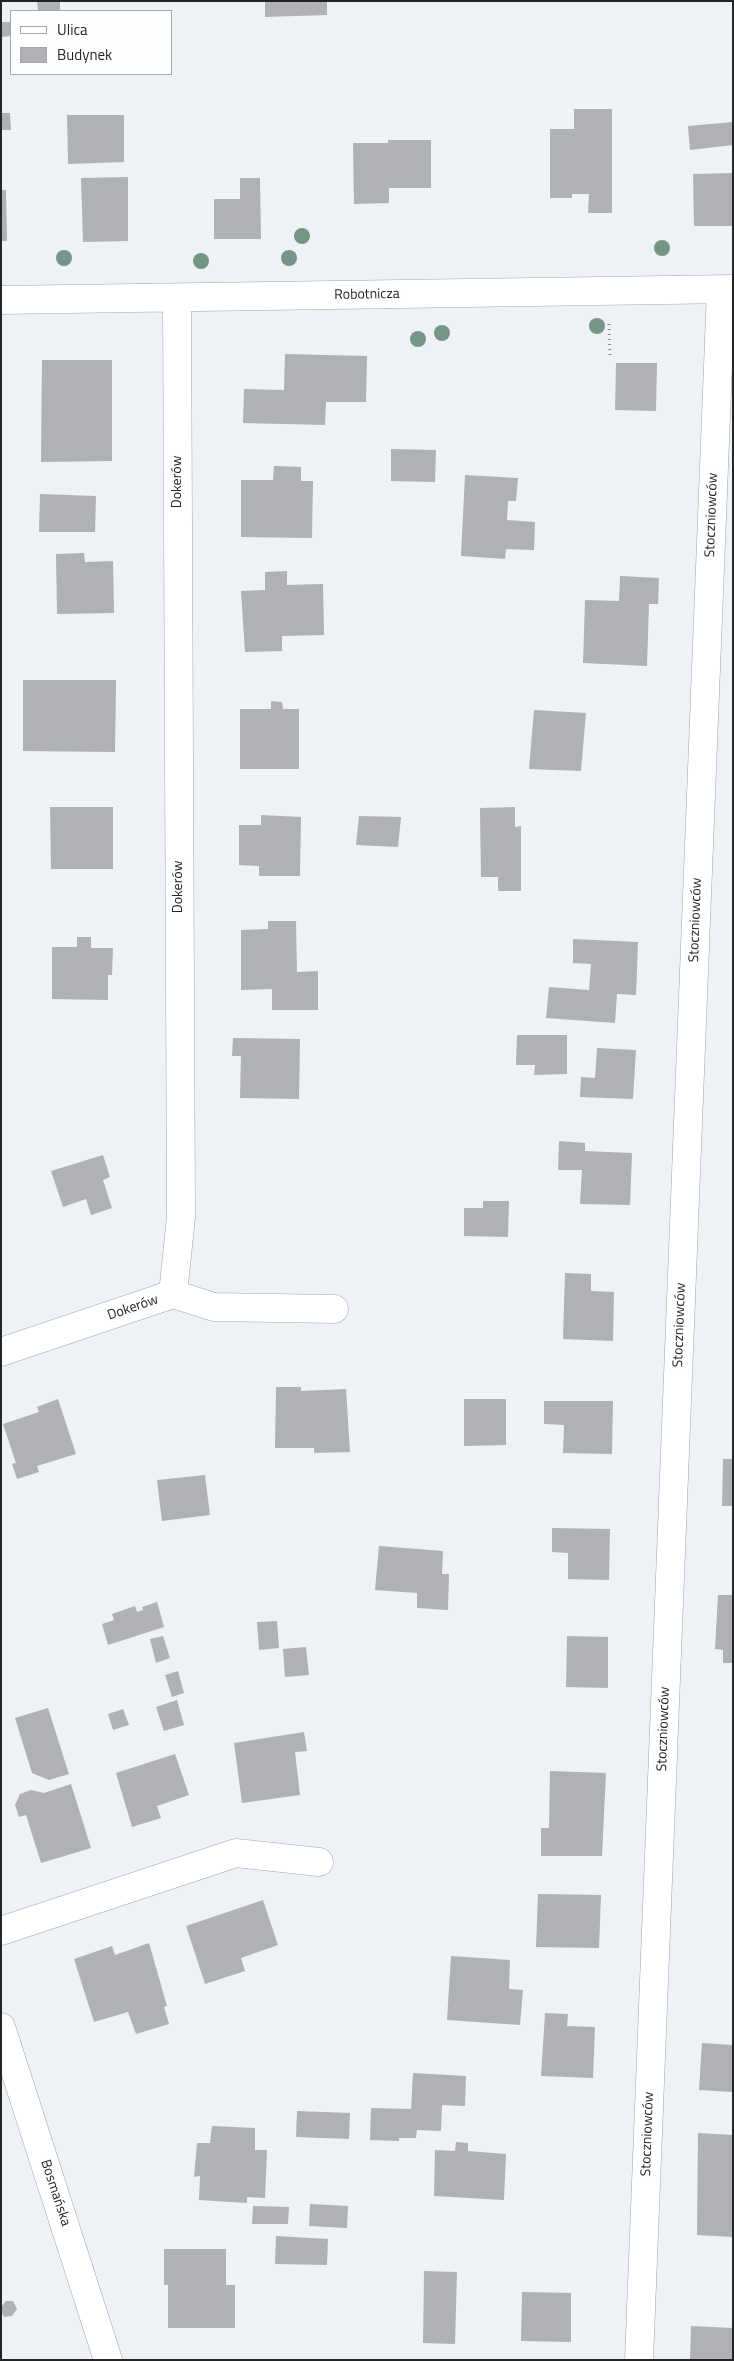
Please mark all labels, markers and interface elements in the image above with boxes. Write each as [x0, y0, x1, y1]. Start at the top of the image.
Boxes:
legend [10, 10, 172, 75]
text: Ulica [57, 18, 87, 41]
text: Budynek [57, 43, 112, 66]
street label: Robotnicza [334, 286, 400, 304]
street label: Dokerów [170, 456, 186, 508]
street label: Stoczniowców [702, 472, 722, 558]
street label: Dokerów [171, 861, 187, 913]
street label: Stoczniowców [686, 877, 706, 963]
street label: Stoczniowców [670, 1282, 690, 1368]
street label: Dokerów [105, 1291, 161, 1325]
street label: Stoczniowców [654, 1686, 674, 1772]
street label: Stoczniowców [638, 2091, 658, 2177]
street label: Bosmańska [36, 2158, 74, 2228]

